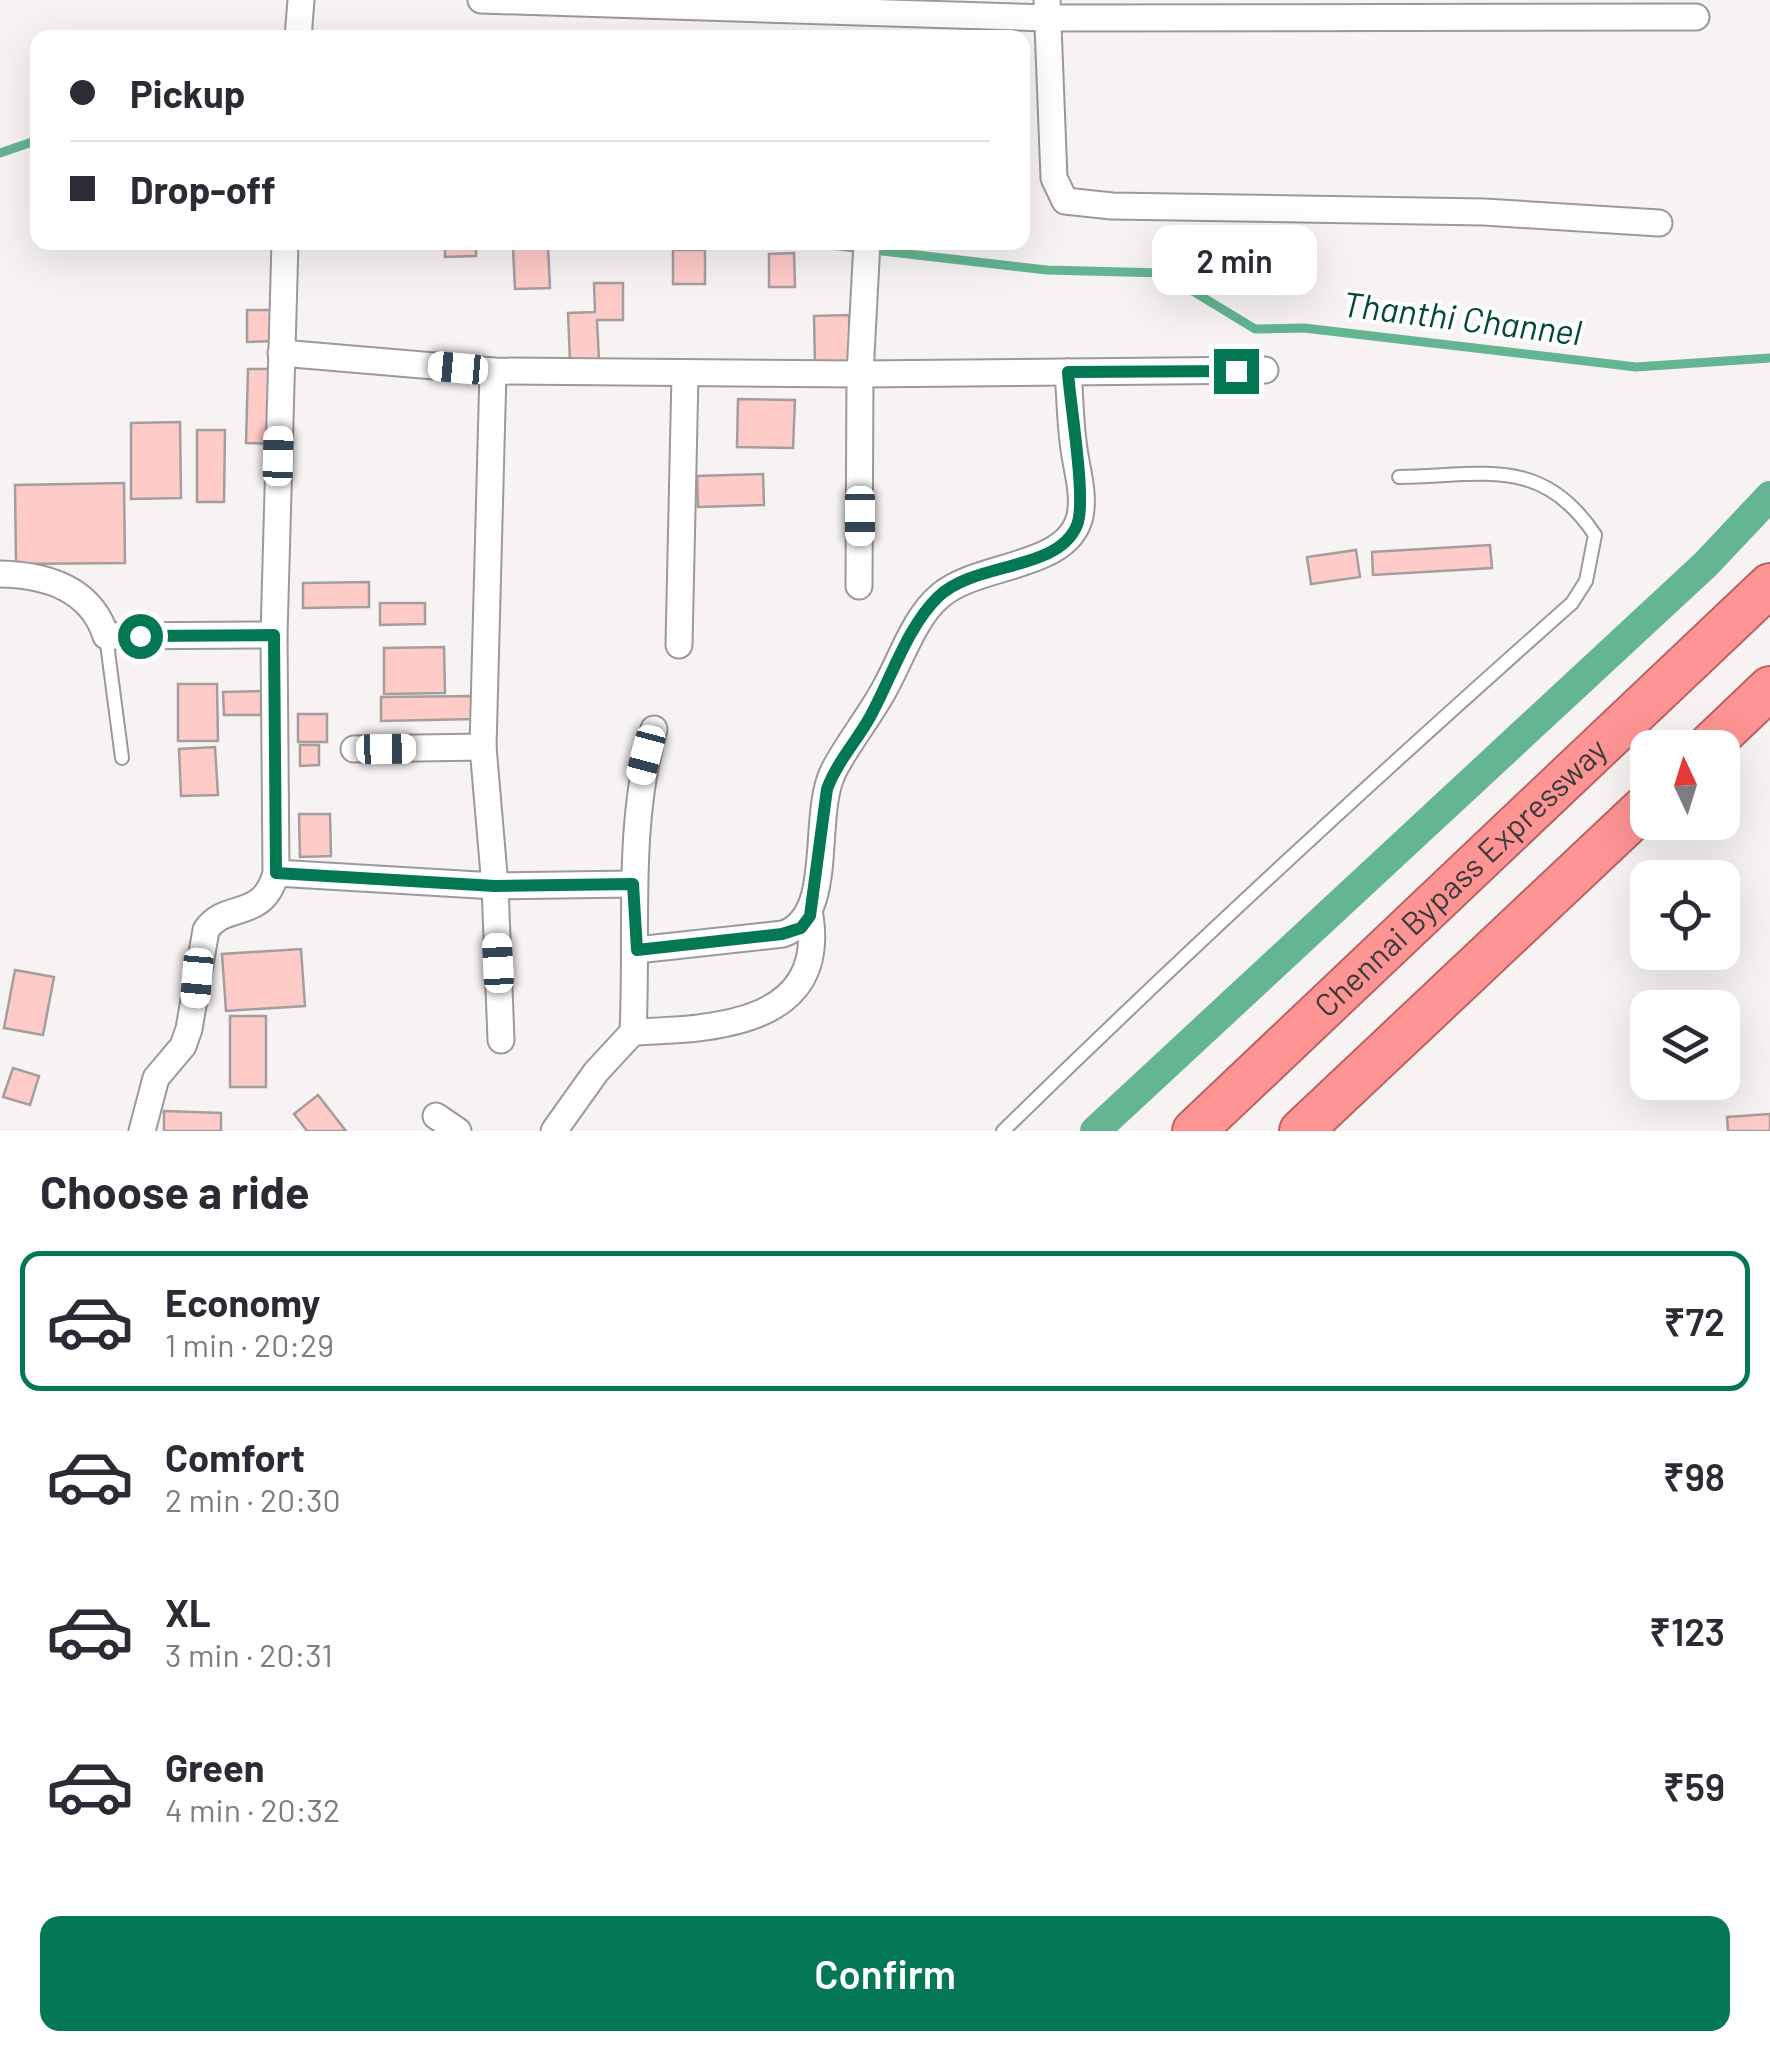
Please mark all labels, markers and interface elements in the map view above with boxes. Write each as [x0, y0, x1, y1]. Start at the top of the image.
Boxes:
text: Pickup [130, 70, 245, 116]
text: Drop-off [130, 166, 276, 212]
callout: 2 min [1154, 226, 1318, 296]
text: 2 min [1196, 241, 1273, 279]
water label: Thanthi Channel [1340, 282, 1584, 353]
route end [1214, 349, 1259, 394]
car [427, 350, 489, 386]
car [262, 426, 294, 486]
car [845, 486, 875, 546]
route start [118, 614, 163, 659]
car [624, 722, 668, 788]
street label: Chennai Bypass Expressway [1306, 729, 1614, 1024]
north arrow [1630, 730, 1740, 840]
map controls [1630, 730, 1740, 1100]
car [356, 733, 416, 765]
button: locate [1630, 860, 1740, 970]
car [481, 932, 515, 994]
car [179, 947, 215, 1009]
button: layers [1630, 990, 1740, 1100]
text: Choose a ride [40, 1164, 310, 1218]
icon: car [45, 1276, 135, 1366]
text: Economy [165, 1279, 320, 1325]
text: ₹72 [1664, 1298, 1725, 1344]
text: 1 min · 20:29 [165, 1325, 334, 1363]
icon: car [45, 1431, 135, 1521]
text: Comfort [165, 1434, 305, 1480]
text: ₹98 [1663, 1453, 1725, 1499]
text: 2 min · 20:30 [165, 1480, 341, 1518]
icon: car [45, 1586, 135, 1676]
text: XL [165, 1589, 211, 1635]
text: ₹123 [1649, 1608, 1725, 1654]
text: 3 min · 20:31 [165, 1635, 333, 1673]
icon: car [45, 1741, 135, 1831]
text: Green [165, 1744, 265, 1790]
text: ₹59 [1663, 1763, 1725, 1809]
text: 4 min · 20:32 [165, 1790, 340, 1828]
button: Confirm [40, 1916, 1730, 2031]

